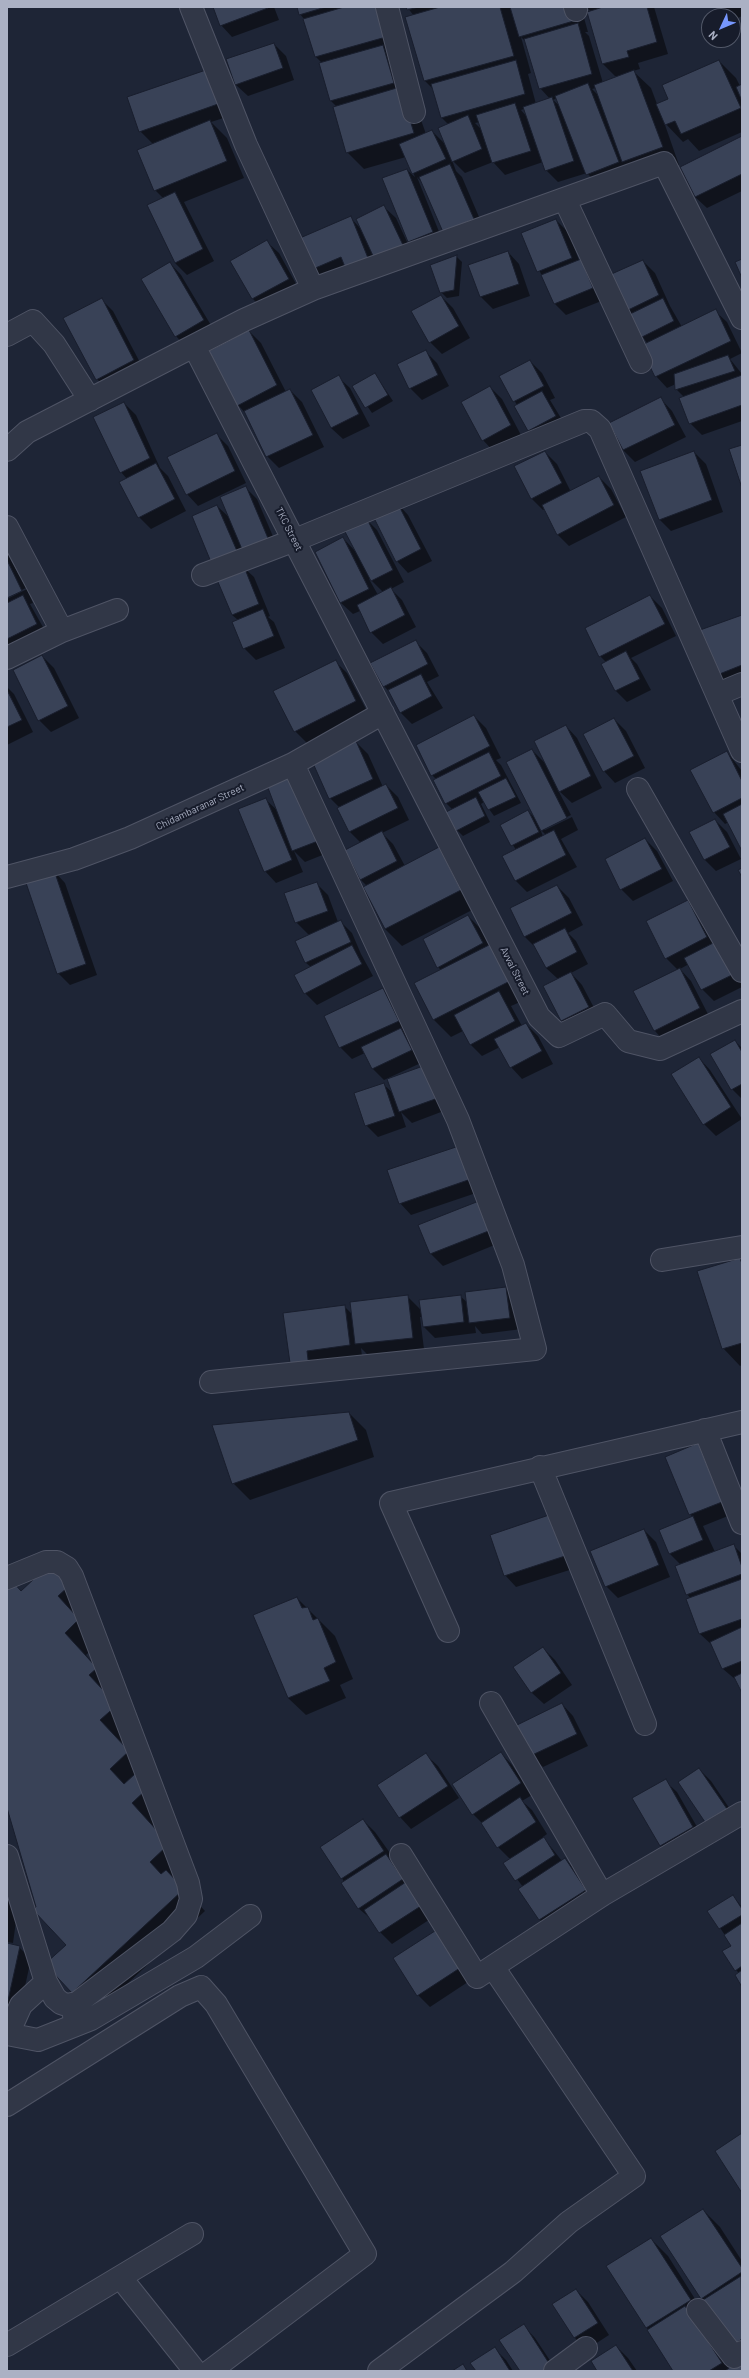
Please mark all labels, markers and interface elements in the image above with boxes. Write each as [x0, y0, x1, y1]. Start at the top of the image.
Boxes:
north arrow [701, 8, 741, 48]
text: N [706, 29, 720, 43]
street label: TKC Street [273, 505, 305, 553]
street label: Chidambaranar Street [154, 781, 246, 833]
street label: Avvai Street [498, 945, 532, 997]

